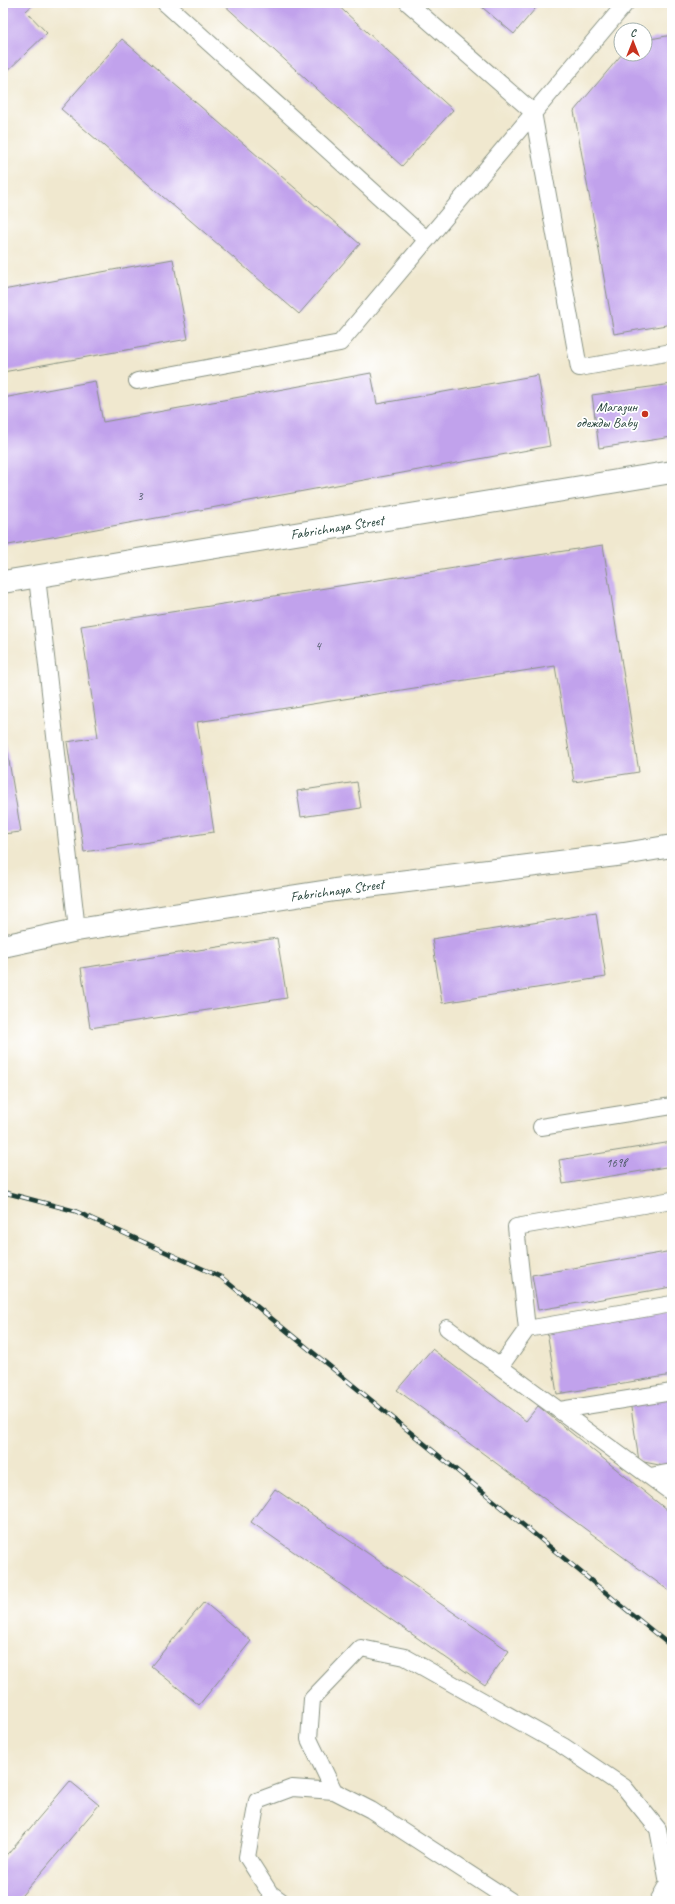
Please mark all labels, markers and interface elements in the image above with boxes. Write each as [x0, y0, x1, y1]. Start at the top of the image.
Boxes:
north arrow [613, 22, 653, 62]
text: С [630, 25, 637, 39]
place label: Магазин одежды Baby [576, 398, 638, 431]
marker: Магазин одежды Baby [640, 409, 650, 419]
house number: 3 [137, 488, 144, 504]
street label: Fabrichnaya Street [289, 511, 387, 543]
house number: 4 [315, 638, 322, 654]
street label: Fabrichnaya Street [289, 875, 387, 905]
house number: 169в [606, 1155, 629, 1171]

